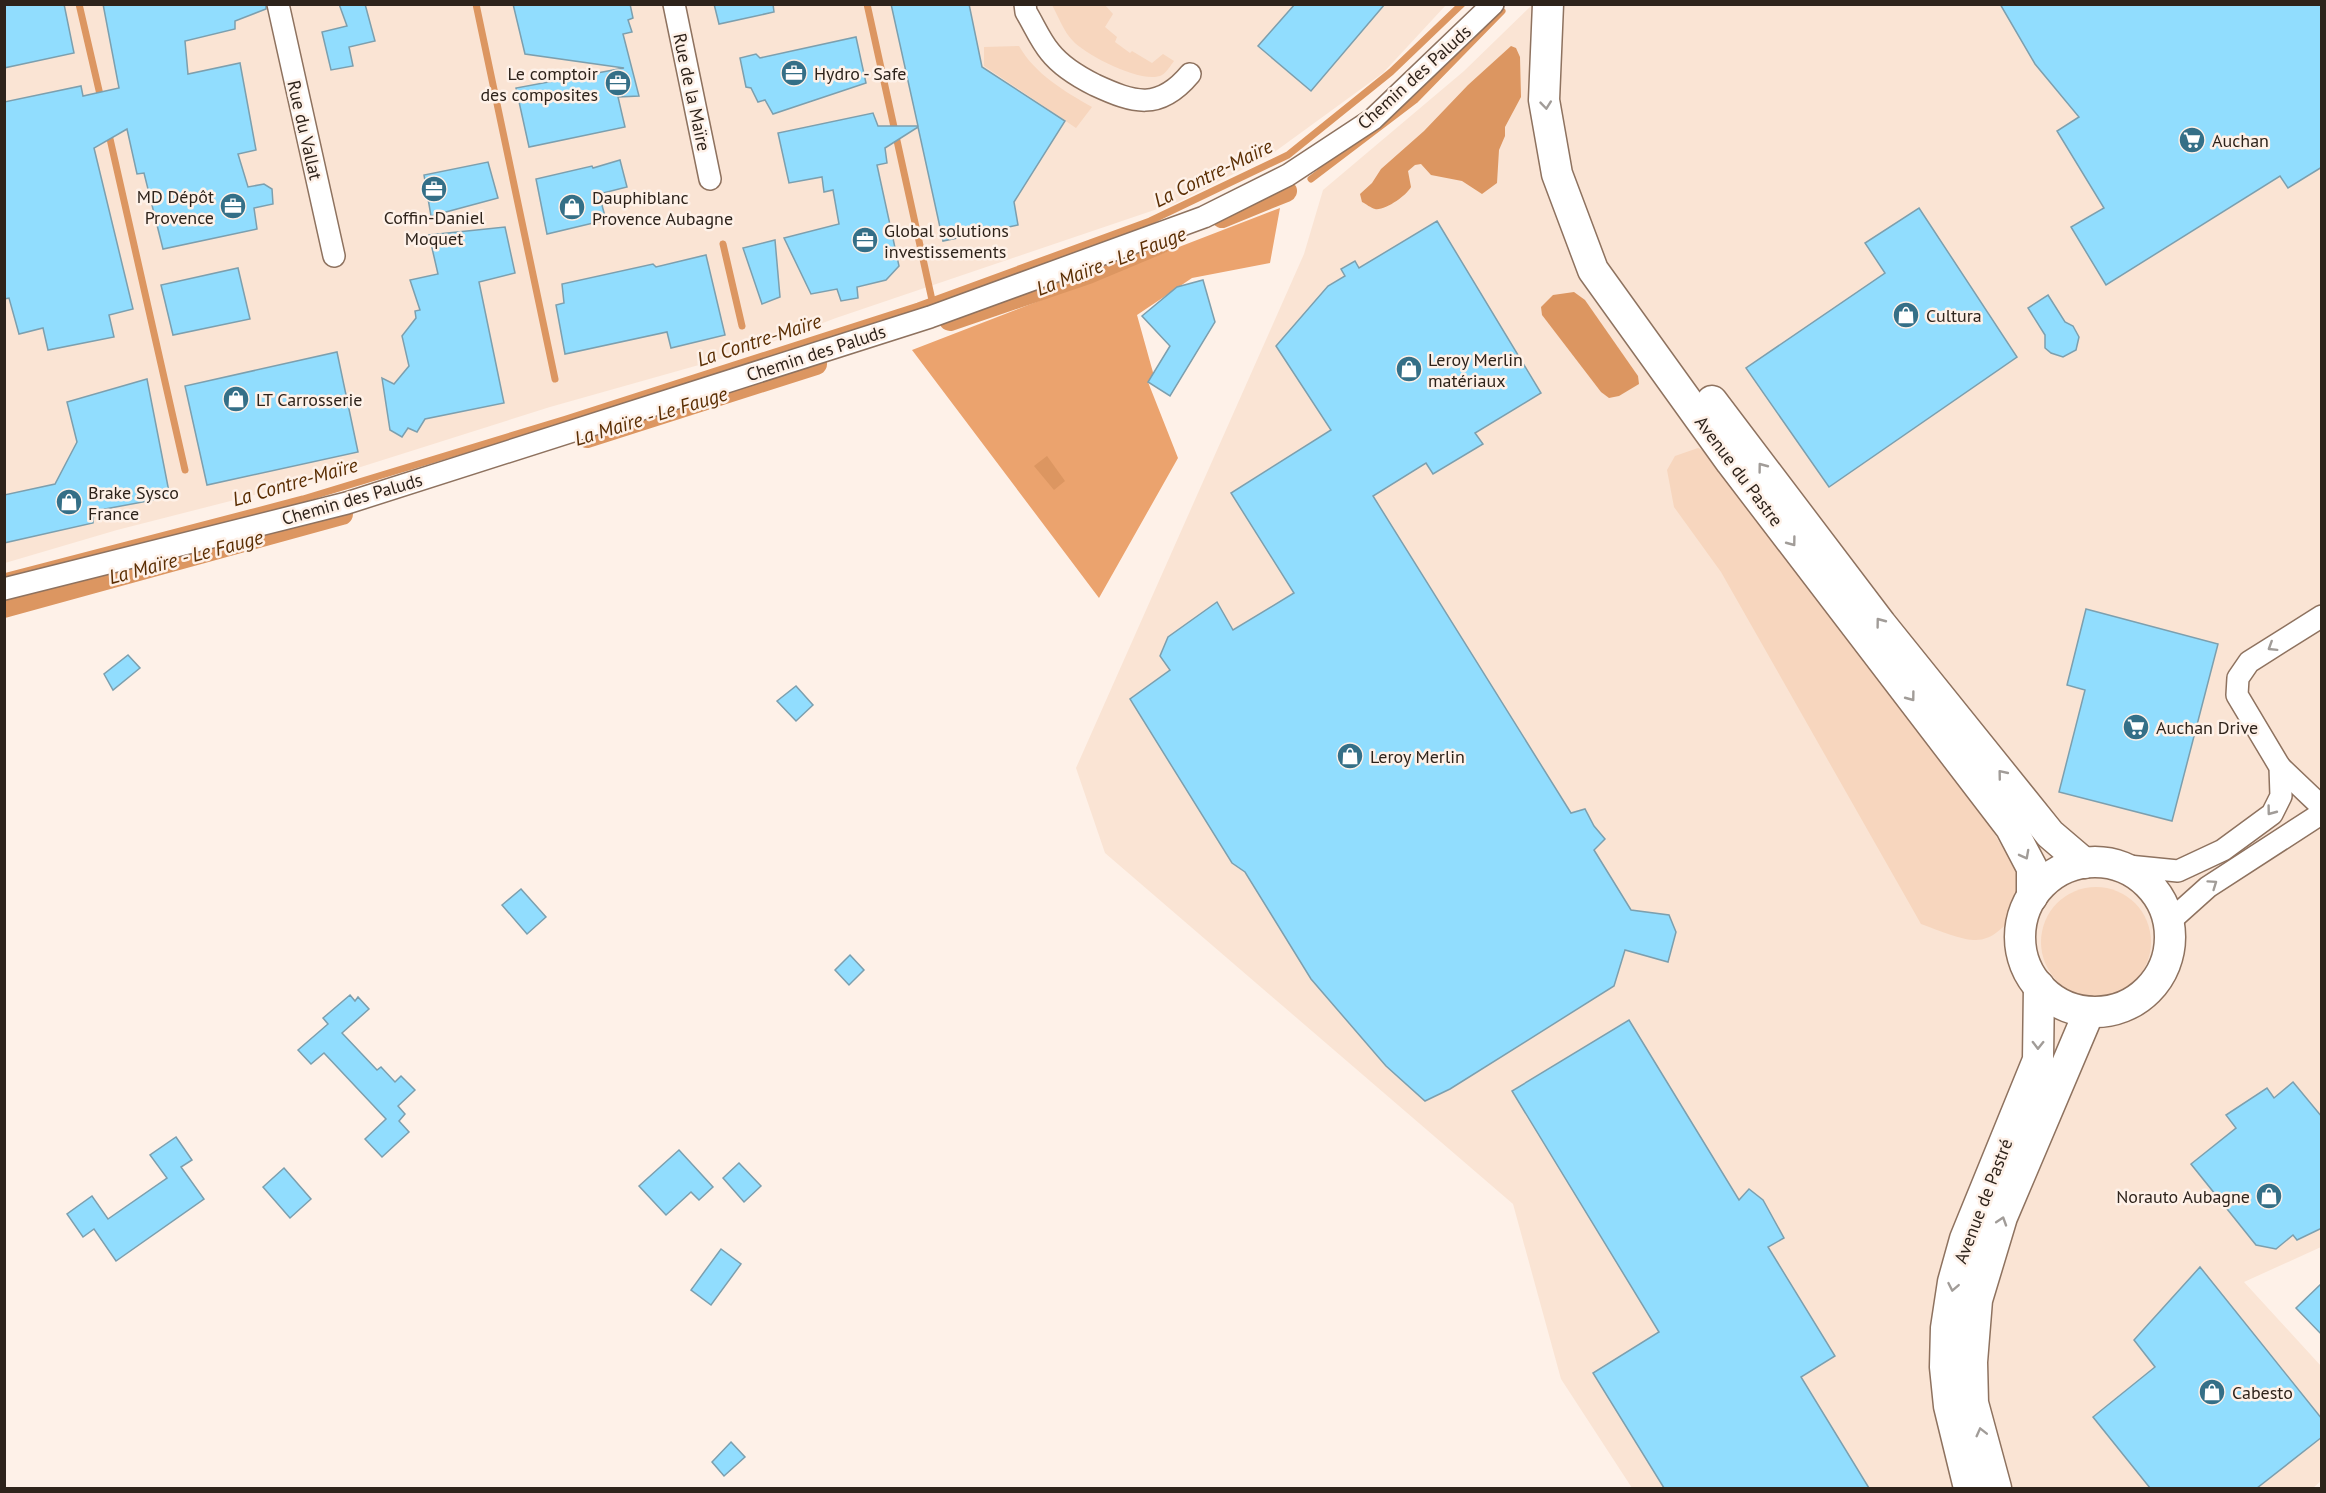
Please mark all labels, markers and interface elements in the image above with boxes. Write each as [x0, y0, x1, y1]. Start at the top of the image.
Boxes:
street label: Chemin des Paluds [1352, 20, 1476, 134]
street label: Rue de la Maïre [668, 31, 716, 153]
office icon: Hydro - Safe [779, 58, 809, 88]
place label: Le comptoir des composites [480, 62, 598, 106]
place label: Hydro - Safe [814, 62, 906, 85]
office icon: Le comptoir des composites [603, 68, 633, 98]
street label: Rue du Vallat [282, 78, 328, 182]
one-way arrow [1539, 100, 1552, 109]
supermarket icon: Auchan [2177, 125, 2207, 155]
place label: Auchan [2212, 129, 2269, 152]
water label: La Contre-Maïre [1149, 133, 1278, 213]
office icon: Coffin-Daniel Moquet [419, 174, 449, 204]
place label: MD Dépôt Provence [137, 185, 214, 229]
place label: Dauphiblanc Provence Aubagne [592, 186, 733, 230]
office icon: MD Dépôt Provence [218, 191, 248, 221]
shop icon: Dauphiblanc Provence Aubagne [557, 192, 587, 222]
place label: Coffin-Daniel Moquet [384, 206, 485, 250]
place label: Global solutions investissements [884, 219, 1009, 263]
water label: La Maïre - Le Fauge [1032, 220, 1190, 302]
office icon: Global solutions investissements [850, 225, 880, 255]
shop icon: Cultura [1891, 300, 1921, 330]
place label: Cultura [1926, 304, 1982, 327]
water label: La Contre-Maïre [693, 307, 825, 372]
street label: Chemin des Paluds [743, 320, 889, 386]
place label: Leroy Merlin matériaux [1428, 348, 1523, 392]
shop icon: Leroy Merlin matériaux [1394, 354, 1424, 384]
water label: La Maïre - Le Fauge [571, 380, 731, 452]
shop icon: LT Carrosserie [221, 384, 251, 414]
place label: LT Carrosserie [256, 388, 362, 411]
street label: Avenue du Pastre [1690, 411, 1788, 531]
water label: La Contre-Maïre [229, 451, 361, 512]
one-way arrow [1758, 462, 1769, 473]
street label: Chemin des Paluds [279, 468, 425, 530]
place label: Brake Sysco France [88, 481, 179, 525]
shop icon: Brake Sysco France [54, 487, 84, 517]
water label: La Maïre - Le Fauge [106, 524, 267, 590]
one-way arrow [1785, 535, 1796, 546]
one-way arrow [1876, 618, 1887, 629]
one-way arrow [2268, 640, 2279, 651]
one-way arrow [1903, 690, 1914, 701]
supermarket icon: Auchan Drive [2121, 712, 2151, 742]
place label: Auchan Drive [2156, 716, 2258, 739]
shop icon: Leroy Merlin [1335, 741, 1365, 771]
place label: Leroy Merlin [1370, 745, 1465, 768]
one-way arrow [1999, 769, 2010, 780]
one-way arrow [2267, 804, 2278, 815]
one-way arrow [2018, 848, 2029, 859]
one-way arrow [2207, 880, 2218, 891]
one-way arrow [2032, 1040, 2045, 1049]
street label: Avenue de Pastré [1949, 1135, 2017, 1267]
shop icon: Norauto Aubagne [2254, 1181, 2284, 1211]
place label: Norauto Aubagne [2116, 1185, 2250, 1208]
one-way arrow [1994, 1216, 2007, 1227]
one-way arrow [1947, 1282, 1960, 1292]
shop icon: Cabesto [2197, 1377, 2227, 1407]
place label: Cabesto [2232, 1381, 2293, 1404]
one-way arrow [1975, 1427, 1988, 1437]

